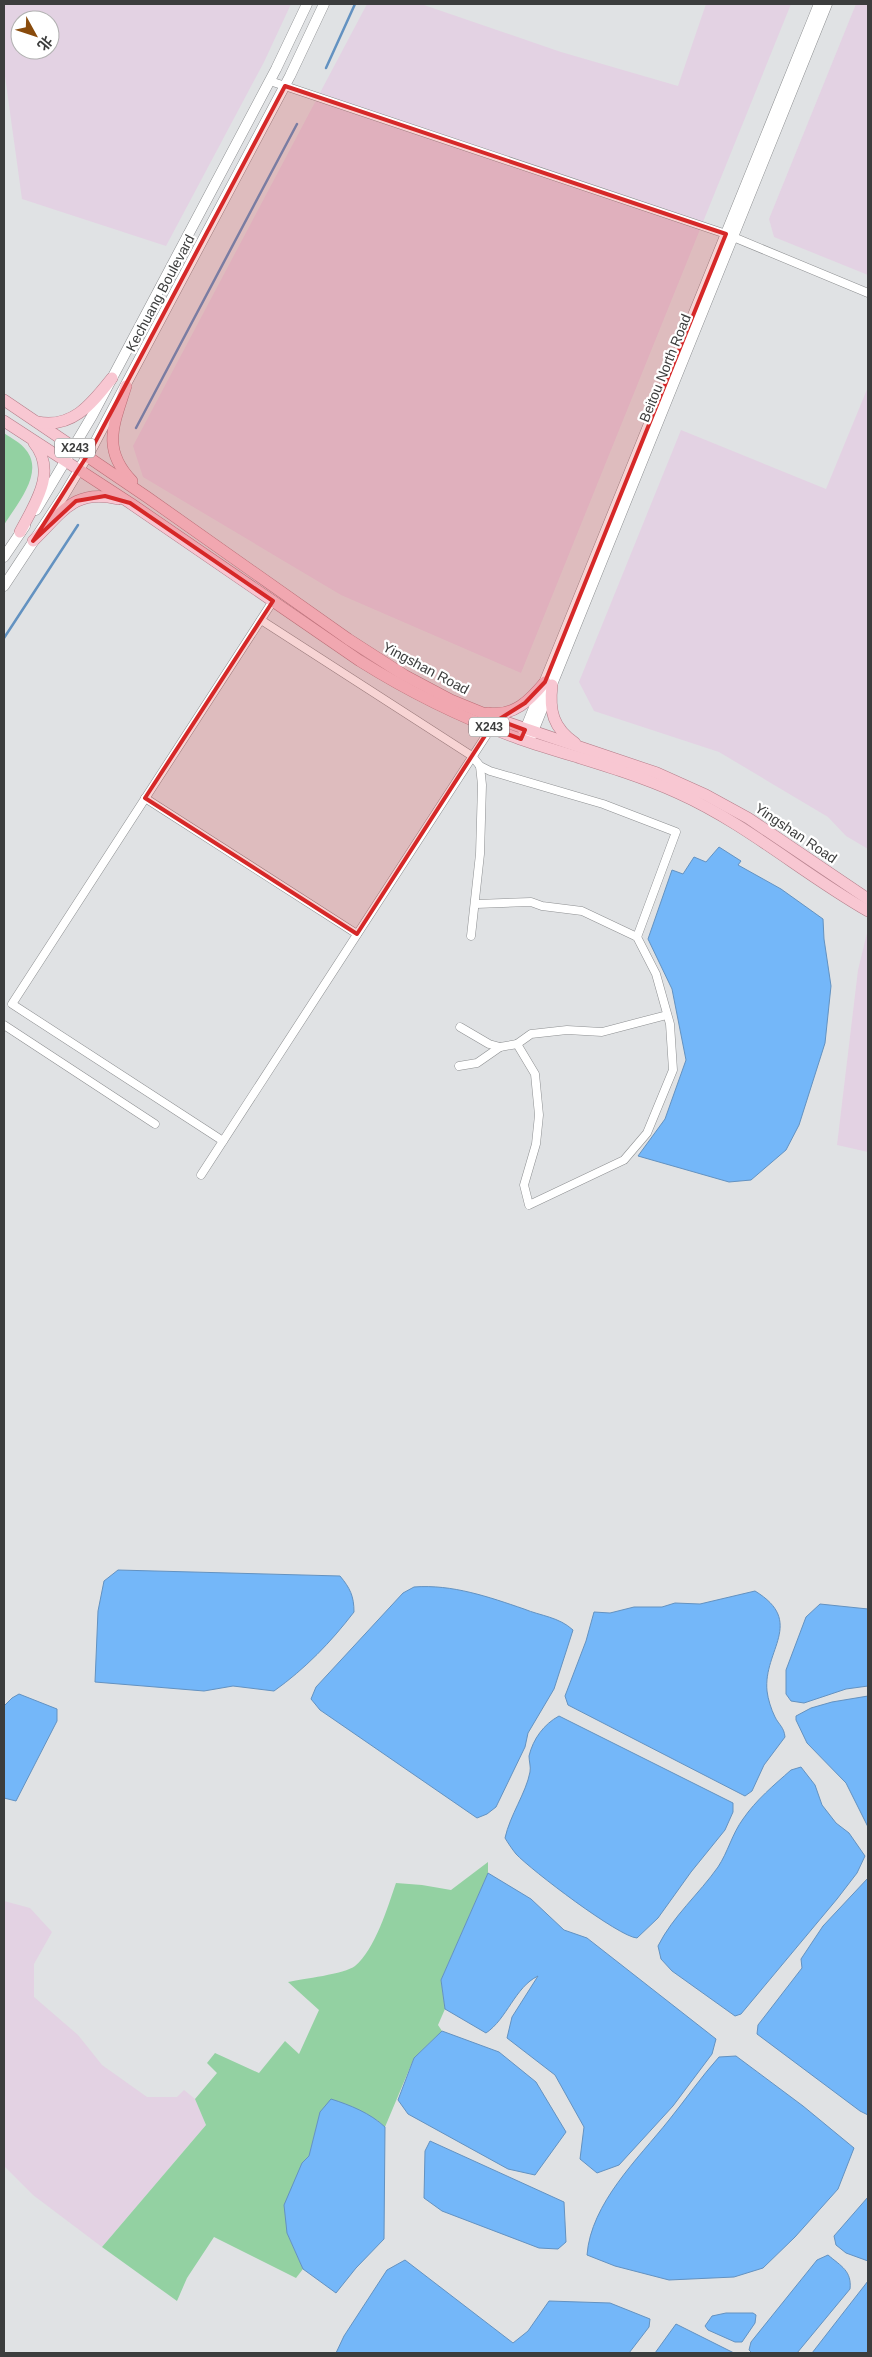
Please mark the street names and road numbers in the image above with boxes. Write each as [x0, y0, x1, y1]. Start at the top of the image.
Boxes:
street label: Kechuang Boulevard [122, 232, 198, 354]
street label: Beitou North Road [636, 312, 694, 424]
road number: X243 [55, 438, 95, 458]
street label: Yingshan Road [380, 639, 472, 697]
road number: X243 [469, 718, 509, 736]
street label: Yingshan Road [752, 800, 840, 866]

